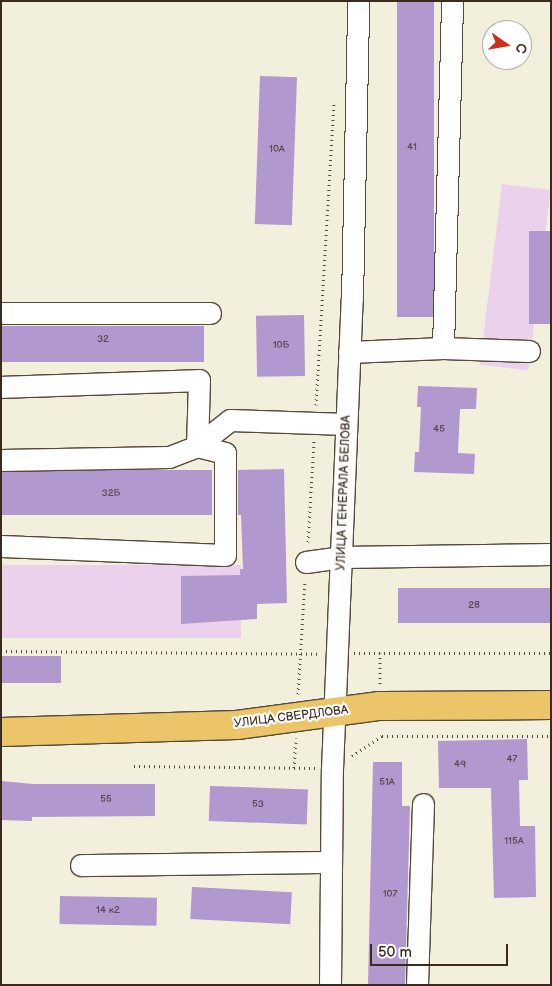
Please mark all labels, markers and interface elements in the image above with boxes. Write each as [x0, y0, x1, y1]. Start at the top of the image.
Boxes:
north arrow [482, 20, 532, 70]
text: С [512, 42, 531, 55]
house number: 41 [407, 142, 417, 154]
house number: 10А [269, 144, 285, 156]
house number: 32 [97, 334, 109, 346]
house number: 10Б [273, 340, 289, 352]
street label: УЛИЦА ГЕНЕРАЛА БЕЛОВА [334, 415, 354, 571]
house number: 45 [433, 424, 445, 436]
house number: 32Б [102, 488, 120, 500]
house number: 28 [468, 600, 480, 612]
street label: УЛИЦА СВЕРДЛОВА [233, 703, 349, 731]
house number: 47 [506, 754, 518, 766]
house number: 49 [454, 759, 466, 771]
house number: 51А [379, 777, 395, 789]
house number: 55 [100, 794, 112, 806]
house number: 53 [252, 799, 264, 811]
house number: 115А [504, 836, 524, 848]
house number: 107 [383, 889, 397, 901]
house number: 14 к2 [96, 905, 120, 917]
scale bar [372, 934, 510, 966]
text: 50 m [378, 943, 412, 962]

